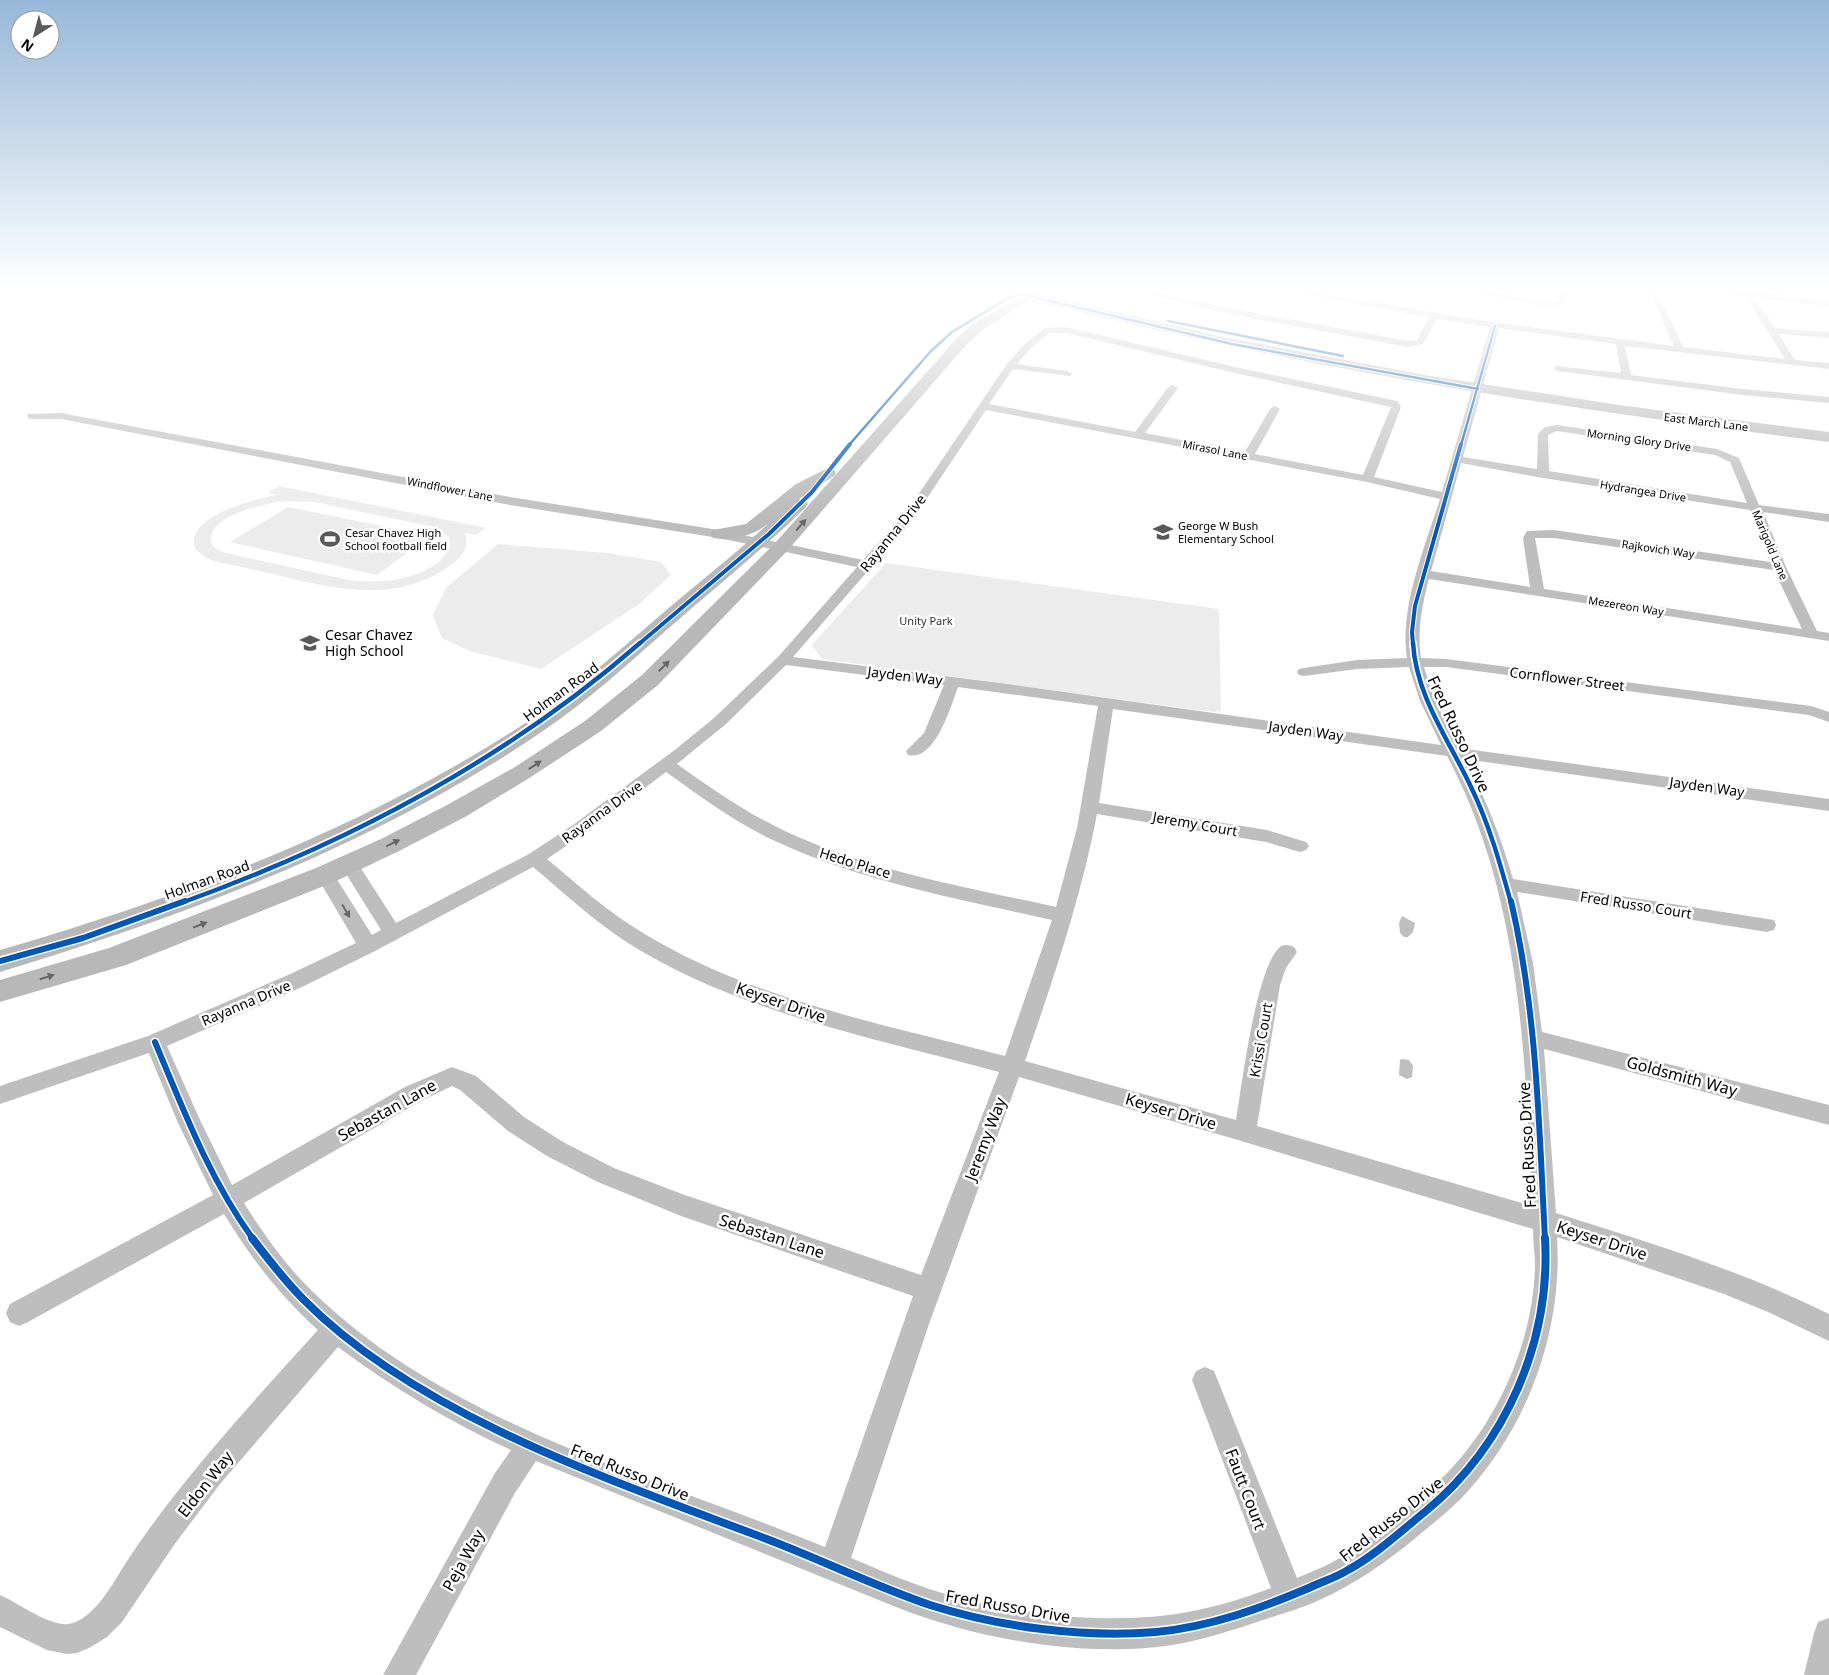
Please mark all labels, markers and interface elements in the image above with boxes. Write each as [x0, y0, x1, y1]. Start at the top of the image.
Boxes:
north arrow [10, 10, 60, 60]
text: N [17, 35, 37, 57]
street label: East March Lane [1663, 409, 1749, 434]
street label: Morning Glory Drive [1586, 425, 1692, 454]
street label: Mirasol Lane [1181, 436, 1249, 463]
street label: Windflower Lane [406, 473, 494, 504]
street label: Hydrangea Drive [1599, 476, 1687, 505]
street label: Rayanna Drive [855, 490, 930, 576]
street label: Marigold Lane [1749, 508, 1792, 582]
one-way arrow [796, 518, 807, 531]
place label: George W Bush Elementary School [1178, 518, 1274, 546]
school or university icon: George W Bush Elementary School [1152, 521, 1174, 543]
place label: Cesar Chavez High School football field [345, 525, 447, 553]
sports icon: Cesar Chavez High School football field [319, 528, 341, 550]
street label: Rajkovich Way [1621, 536, 1696, 561]
street label: Mezereon Way [1587, 592, 1665, 619]
park label: Unity Park [899, 613, 953, 628]
place label: Cesar Chavez High School [325, 625, 413, 660]
school or university icon: Cesar Chavez High School [299, 632, 321, 654]
street label: Holman Road [519, 658, 602, 726]
one-way arrow [658, 660, 670, 672]
street label: Jayden Way [865, 661, 944, 690]
street label: Cornflower Street [1508, 662, 1626, 695]
street label: Fred Russo Drive [1422, 672, 1496, 796]
street label: Jayden Way [1265, 716, 1346, 745]
one-way arrow [528, 760, 542, 769]
street label: Jayden Way [1666, 772, 1747, 801]
street label: Rayanna Drive [558, 776, 646, 847]
street label: Jeremy Court [1149, 806, 1239, 840]
one-way arrow [386, 839, 400, 847]
street label: Hedo Place [817, 843, 893, 882]
street label: Holman Road [162, 855, 252, 904]
street label: Fred Russo Court [1579, 886, 1693, 923]
one-way arrow [342, 904, 351, 917]
one-way arrow [193, 921, 208, 929]
one-way arrow [39, 973, 54, 981]
street label: Rayanna Drive [198, 975, 293, 1030]
street label: Keyser Drive [733, 976, 829, 1028]
street label: Krissi Court [1245, 1001, 1276, 1079]
street label: Goldsmith Way [1624, 1051, 1741, 1102]
street label: Sebastan Lane [334, 1074, 440, 1146]
street label: Fred Russo Drive [1513, 1081, 1541, 1209]
street label: Keyser Drive [1123, 1087, 1219, 1135]
street label: Jeremy Way [958, 1093, 1011, 1186]
street label: Sebastan Lane [717, 1209, 827, 1263]
street label: Keyser Drive [1554, 1215, 1650, 1265]
street label: Fred Russo Drive [567, 1438, 693, 1506]
street label: Fautt Court [1221, 1445, 1272, 1533]
street label: Eldon Way [172, 1446, 238, 1522]
street label: Fred Russo Drive [1335, 1471, 1447, 1567]
street label: Peja Way [437, 1524, 489, 1595]
street label: Fred Russo Drive [944, 1584, 1072, 1628]

